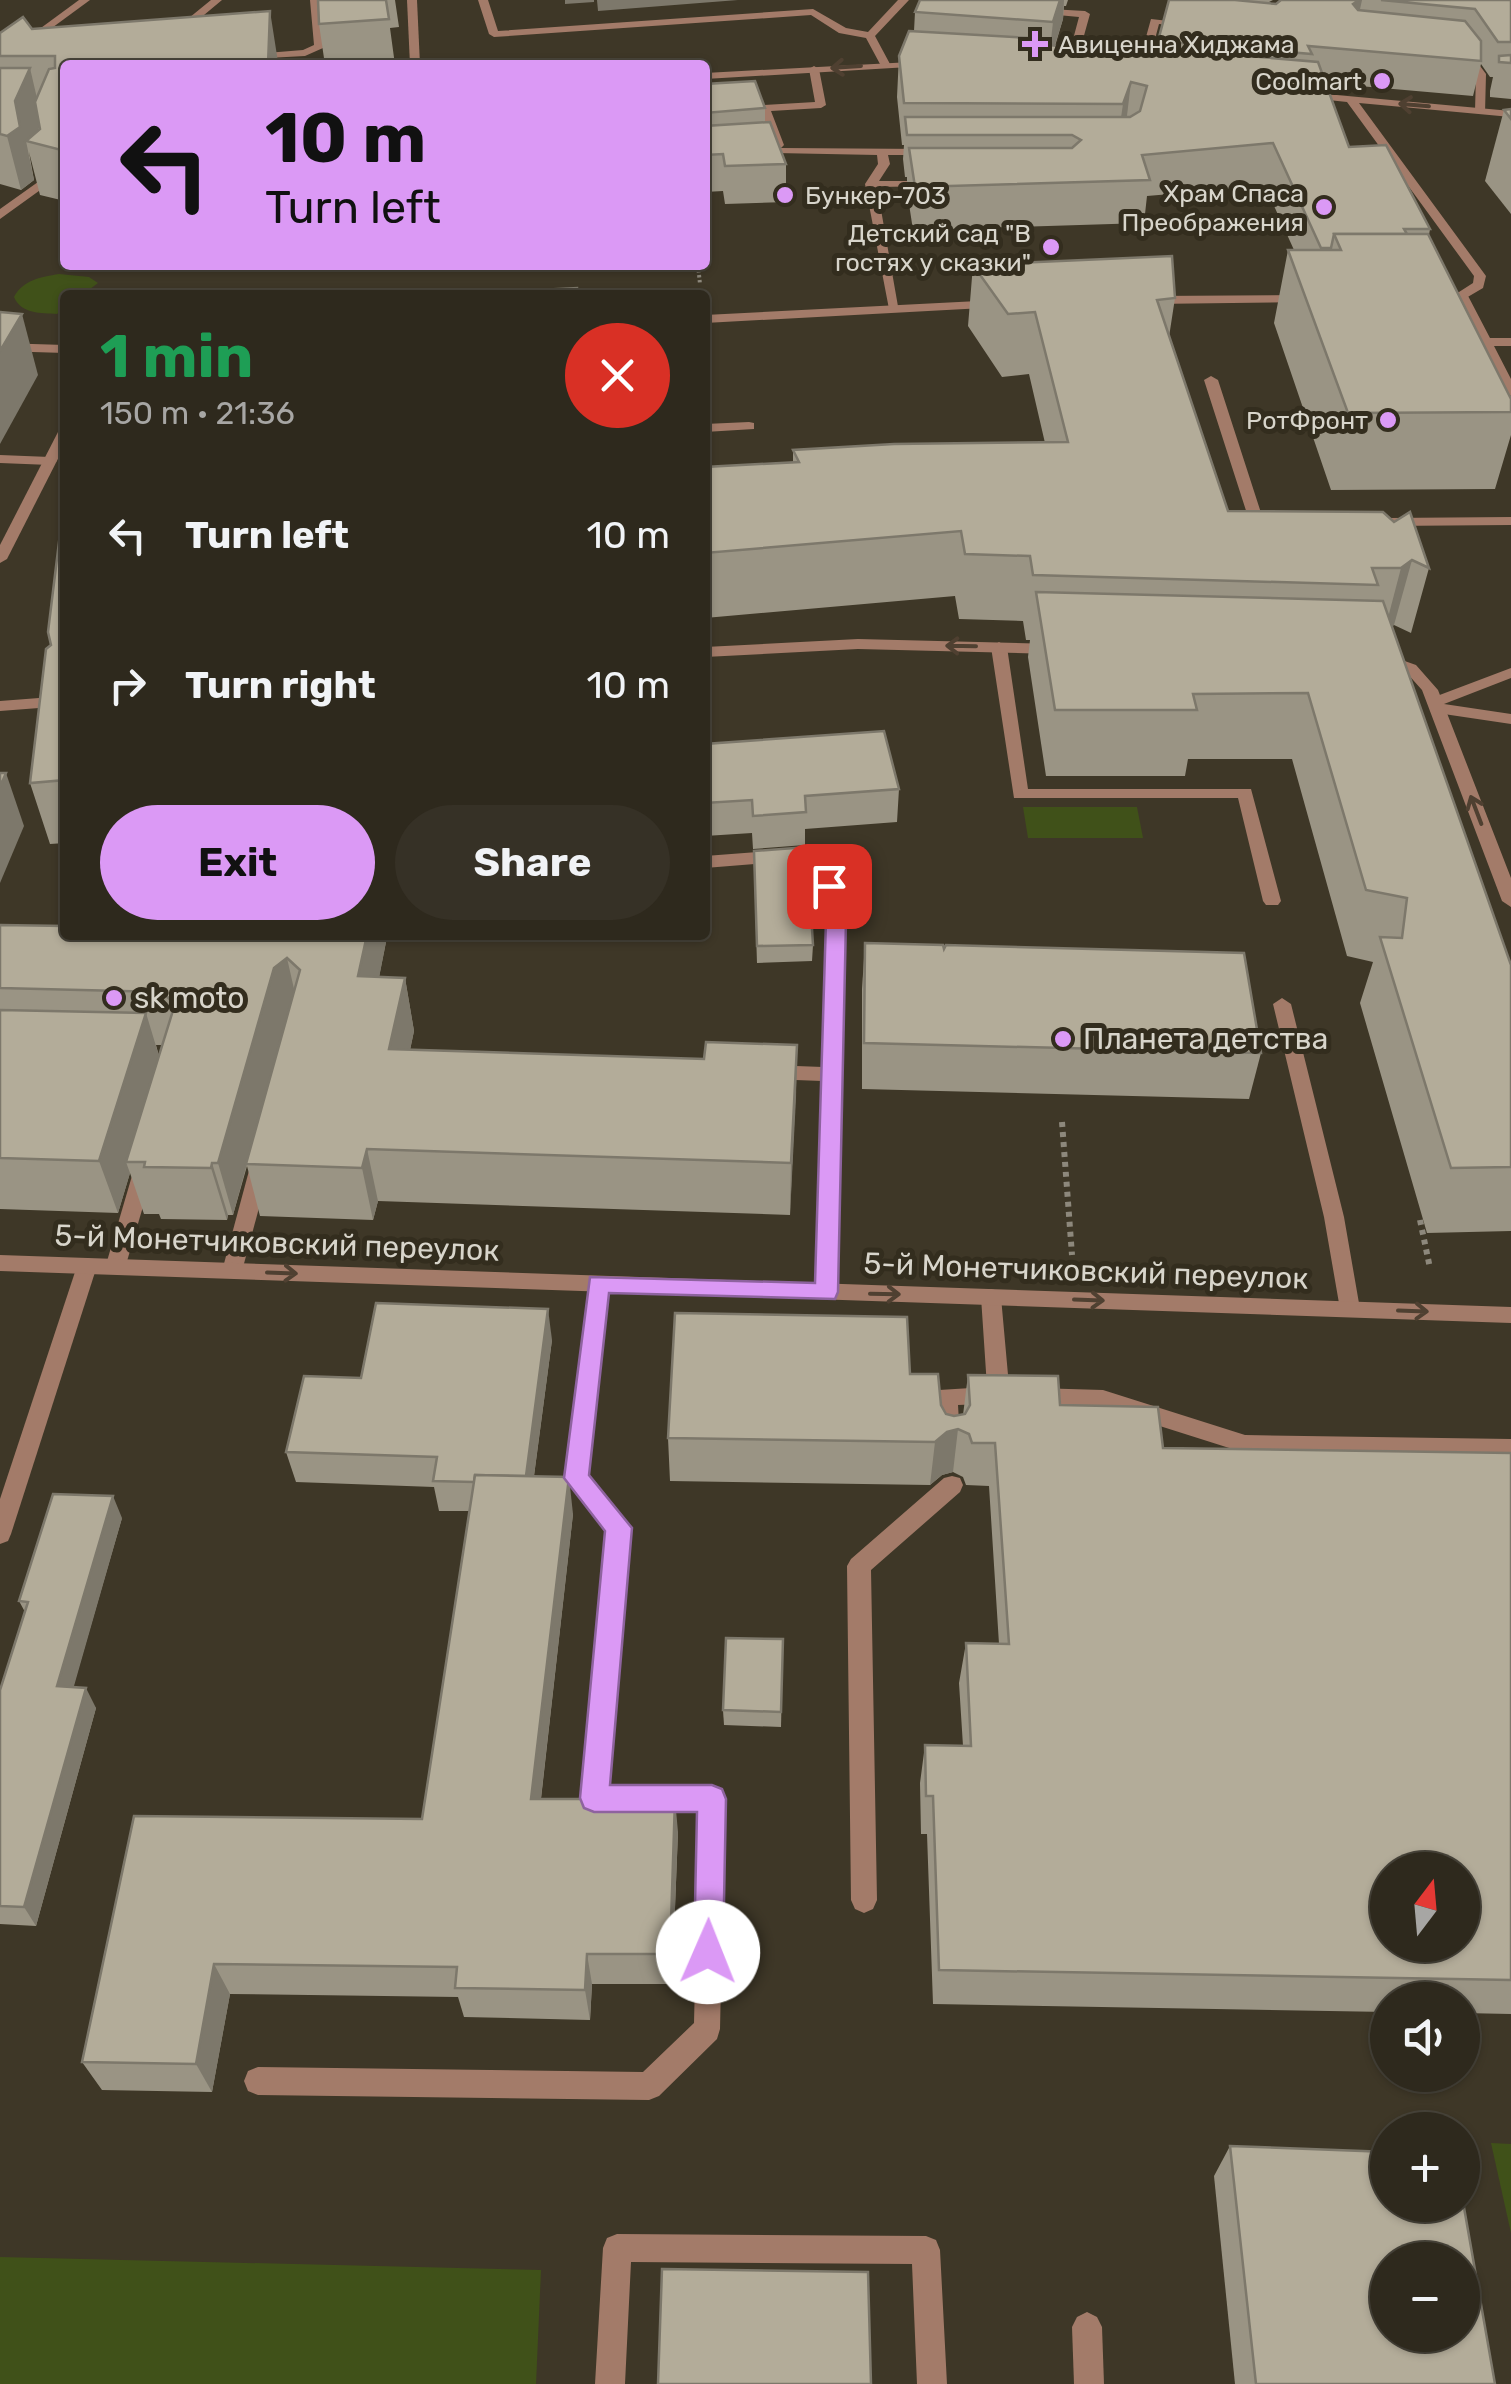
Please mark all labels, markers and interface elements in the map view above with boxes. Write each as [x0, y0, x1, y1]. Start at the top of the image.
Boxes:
place label: Авиценна Хиджама [1058, 30, 1294, 59]
marker: Авиценна Хиджама [1022, 31, 1048, 57]
one-way arrow [830, 58, 862, 77]
place label: Coolmart [1255, 67, 1362, 96]
marker: Coolmart [1371, 70, 1393, 92]
one-way arrow [1398, 95, 1430, 114]
text: 10 m [265, 97, 426, 180]
icon: left [100, 100, 230, 230]
place label: Храм Спаса Преображения [1122, 179, 1304, 237]
text: Turn left [265, 181, 441, 234]
place label: Бункер-703 [805, 181, 946, 210]
marker: Бункер-703 [774, 184, 796, 206]
marker: Храм Спаса Преображения [1313, 196, 1335, 218]
place label: Детский сад "В гостях у сказки" [835, 219, 1031, 277]
marker: Детский сад "В гостях у сказки" [1040, 236, 1062, 258]
text: 1 min [100, 321, 253, 392]
button: close [565, 323, 670, 428]
text: 150 m · 21:36 [100, 394, 295, 432]
place label: РотФронт [1246, 406, 1368, 435]
marker: РотФронт [1377, 409, 1399, 431]
icon: left [100, 508, 155, 563]
text: Turn left [185, 512, 349, 558]
text: 10 m [587, 512, 670, 558]
one-way arrow [946, 637, 978, 656]
icon: right [100, 658, 155, 713]
text: Turn right [185, 662, 376, 708]
text: 10 m [587, 662, 670, 708]
one-way arrow [1466, 796, 1484, 826]
button: Exit [100, 805, 375, 920]
button: Share [395, 805, 670, 920]
pin [787, 844, 872, 929]
icon: arrive [802, 859, 857, 914]
place label: sk moto [134, 980, 245, 1016]
marker: sk moto [103, 987, 125, 1009]
place label: Планета детства [1083, 1021, 1328, 1057]
marker: Планета детства [1052, 1028, 1074, 1050]
street label: 5-й Монетчиковский переулок [54, 1217, 500, 1269]
street label: 5-й Монетчиковский переулок [863, 1245, 1309, 1297]
one-way arrow [265, 1263, 298, 1282]
one-way arrow [869, 1284, 901, 1303]
one-way arrow [1072, 1291, 1104, 1310]
one-way arrow [1397, 1302, 1429, 1321]
north arrow [1370, 1852, 1480, 1962]
map controls [1370, 1852, 1480, 2352]
position arrow [656, 1900, 760, 2004]
button: sound [1370, 1982, 1480, 2092]
button: + [1370, 2112, 1480, 2222]
button: − [1370, 2242, 1480, 2352]

